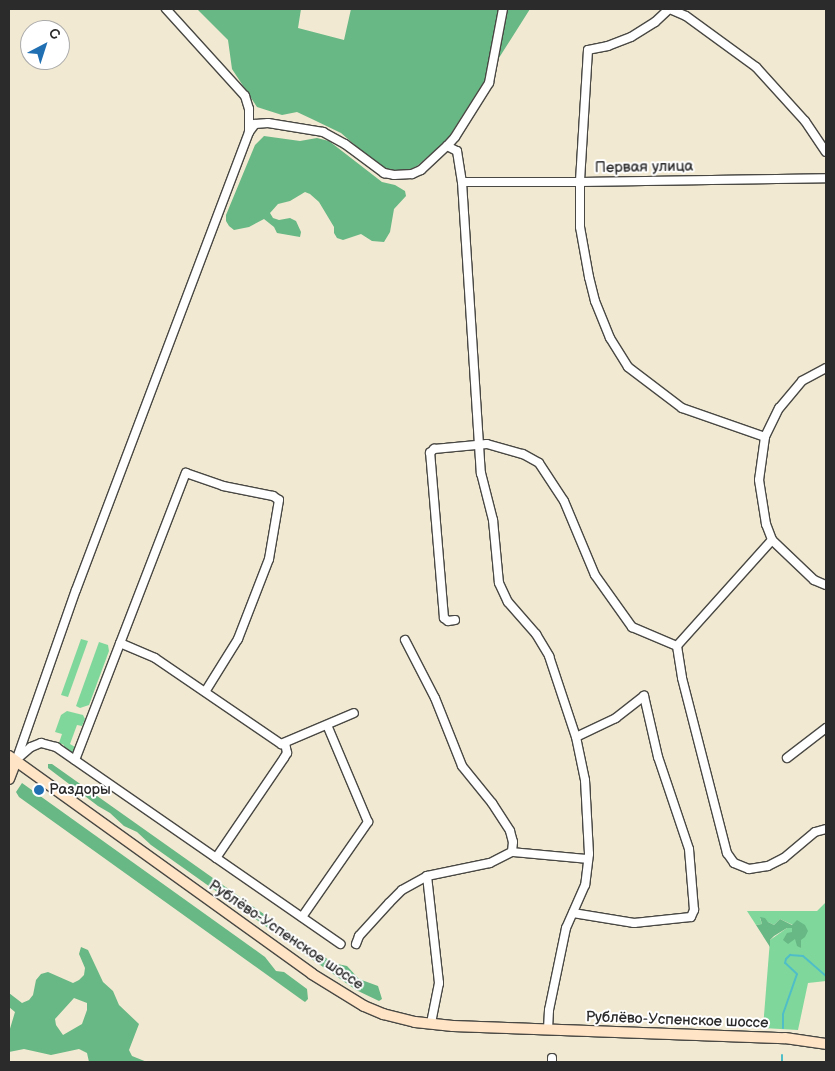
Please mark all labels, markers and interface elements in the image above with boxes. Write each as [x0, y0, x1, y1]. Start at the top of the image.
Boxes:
north arrow [20, 20, 70, 70]
text: С [45, 24, 64, 44]
street label: Первая улица [595, 157, 693, 177]
place label: Раздоры [49, 781, 111, 799]
marker: Раздоры [33, 784, 45, 796]
street label: Рублёво-Успенское шоссе [205, 876, 367, 994]
street label: Рублёво-Успенское шоссе [585, 1008, 769, 1032]

